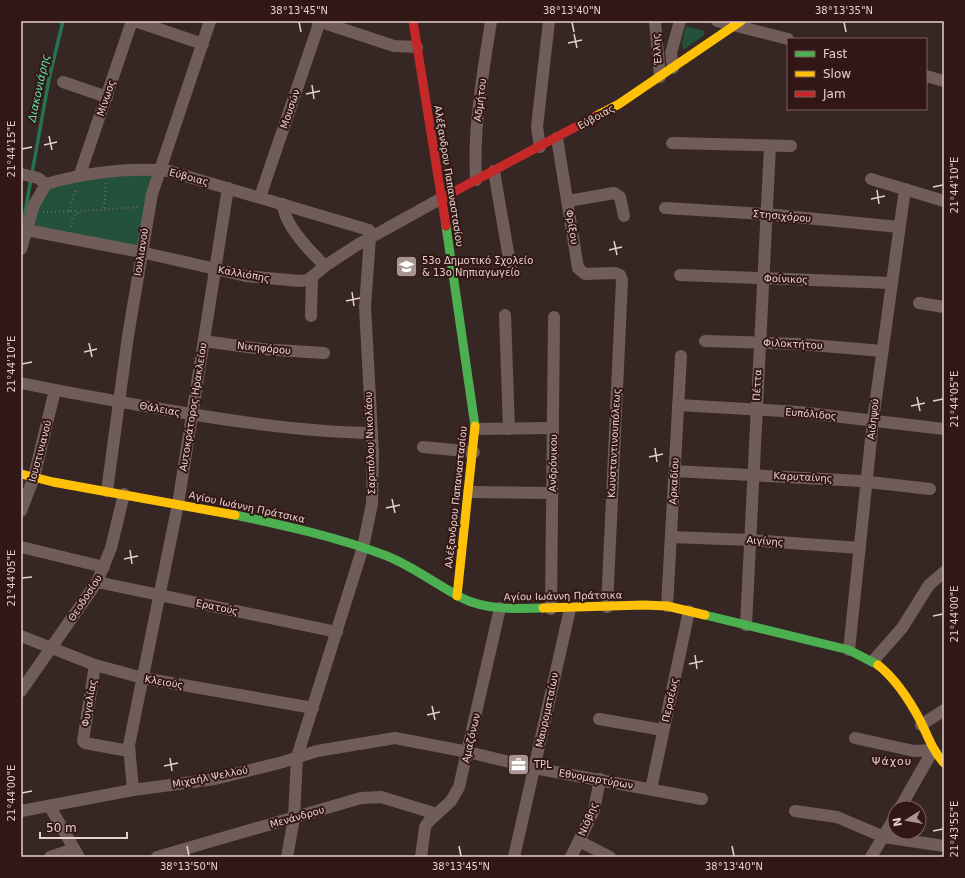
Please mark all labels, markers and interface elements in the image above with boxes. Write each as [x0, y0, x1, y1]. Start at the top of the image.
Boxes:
text: 38°13'45"N [270, 5, 328, 16]
text: 38°13'40"N [543, 5, 601, 16]
text: 38°13'35"N [815, 5, 873, 16]
street label: Έλλης [650, 33, 664, 66]
legend [787, 38, 927, 110]
text: Fast [823, 47, 847, 61]
water label: Διακονιάρης [25, 52, 53, 124]
text: Slow [823, 67, 851, 81]
street label: Αδμήτου [472, 77, 488, 122]
street label: Μίνωος [95, 78, 117, 118]
text: Jam [822, 87, 846, 101]
street label: Μουσών [278, 88, 302, 130]
street label: Εύβοιας [576, 102, 616, 132]
street label: Αλέξανδρου Παπαναστασίου [432, 105, 466, 248]
text: 21°44'15"E [6, 121, 17, 177]
text: 21°44'10"E [949, 157, 960, 213]
street label: Εύβοιας [168, 166, 210, 188]
street label: Στησιχόρου [752, 208, 812, 224]
street label: Φρίξου [564, 209, 580, 245]
street label: Ιουλιανού [132, 227, 150, 277]
school or university icon: 53ο Δημοτικό Σχολείο & 13ο Νηπιαγωγείο [394, 253, 420, 279]
place label: 53ο Δημοτικό Σχολείο & 13ο Νηπιαγωγείο [422, 255, 533, 278]
street label: Καλλιόπης [217, 264, 271, 284]
street label: Φοίνικος [764, 273, 808, 285]
text: 21°44'10"E [6, 336, 17, 392]
street label: Φιλοκτήτου [763, 337, 823, 351]
street label: Νικηφόρου [237, 340, 292, 356]
street label: Αυτοκράτορος Ηρακλείου [177, 342, 209, 472]
street label: Πέττα [751, 369, 763, 401]
text: 21°44'05"E [949, 371, 960, 427]
street label: Κωνσταντινουπόλεως [606, 388, 622, 498]
street label: Σαριπόλου Νικολάου [363, 391, 377, 495]
street label: Αιδηψού [865, 398, 881, 440]
street label: Θάλειας [139, 400, 181, 418]
street label: Ευπόλιδος [785, 406, 837, 422]
street label: Ιουστινιανού [26, 419, 54, 483]
street label: Αλέξανδρου Παπαναστασίου [443, 425, 469, 569]
street label: Ανδρόνικου [547, 434, 559, 492]
street label: Αρκαδίου [667, 457, 681, 505]
street label: Καρυταίνης [773, 470, 833, 484]
street label: Αγίου Ιωάννη Πράτσικα [188, 489, 307, 525]
street label: Αιγίνης [746, 534, 784, 548]
text: 21°44'05"E [6, 550, 17, 606]
street label: Θεοδοσίου [66, 572, 104, 623]
text: 21°44'00"E [949, 586, 960, 642]
street label: Αγίου Ιωάννη Πράτσικα [504, 589, 623, 603]
street label: Ερατούς [195, 597, 239, 617]
street label: Μαυροματαίων [534, 671, 560, 749]
street label: Κλειούς [144, 673, 184, 691]
street label: Περσέως [660, 677, 680, 723]
street label: Φυγαλίας [79, 678, 99, 728]
street label: Αμαζόνων [460, 712, 482, 764]
office icon: TPL [505, 751, 531, 777]
district label: Ψάχου [872, 755, 912, 768]
place label: TPL [533, 759, 552, 770]
street label: Μιχαήλ Ψελλού [171, 764, 249, 790]
text: 21°44'00"E [6, 765, 17, 821]
street label: Εθνομαρτύρων [558, 767, 635, 791]
street label: Νιόβης [576, 800, 600, 838]
north arrow [887, 800, 927, 840]
text: 21°43'55"E [949, 801, 960, 857]
street label: Μενάνδρου [268, 804, 326, 830]
scale bar [40, 814, 127, 840]
text: N [890, 816, 905, 828]
text: 50 m [46, 821, 77, 835]
text: 38°13'50"N [160, 861, 218, 872]
text: 38°13'45"N [432, 861, 490, 872]
text: 38°13'40"N [705, 861, 763, 872]

